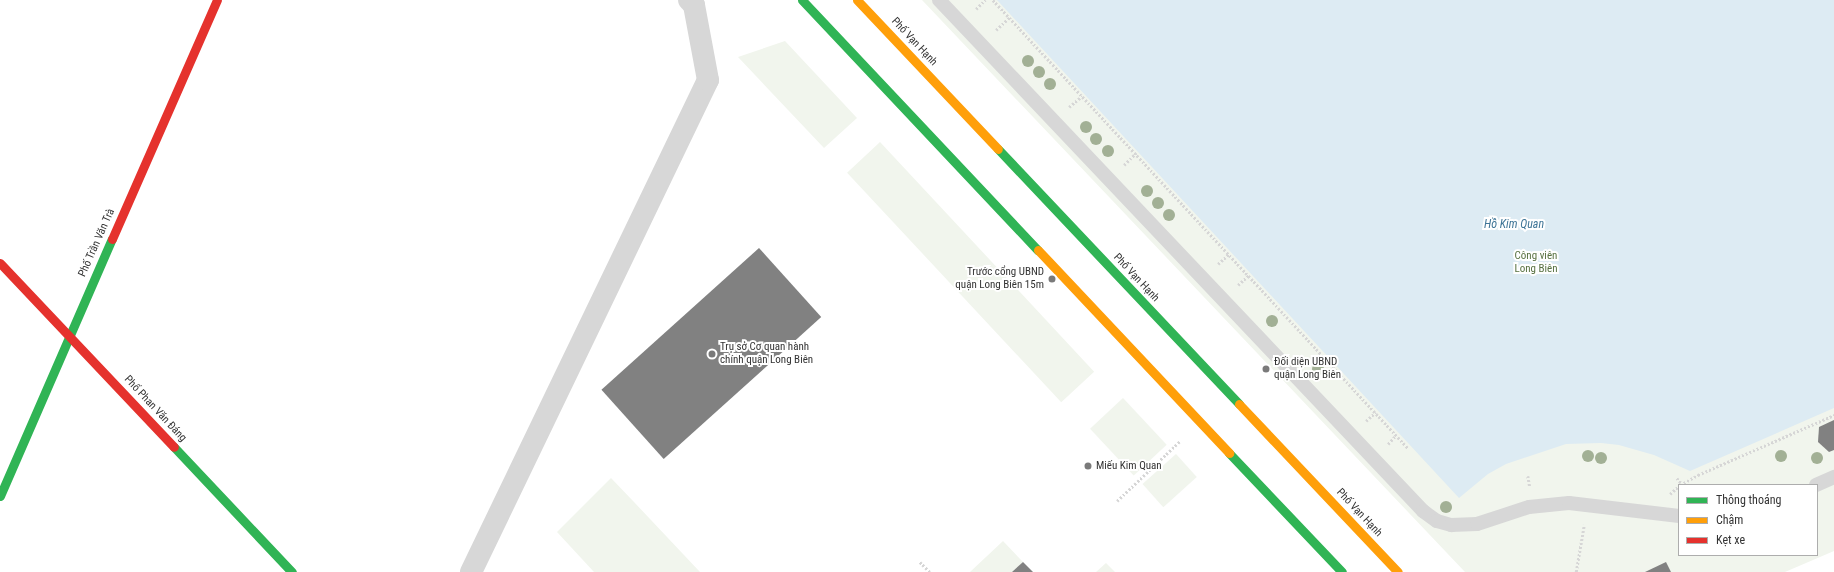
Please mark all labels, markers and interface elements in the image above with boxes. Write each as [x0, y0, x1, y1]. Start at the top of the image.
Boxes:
street label: Phố Vạn Hạnh [888, 15, 940, 69]
street label: Phố Trần Văn Trà [76, 207, 118, 279]
water label: Hồ Kim Quan [1484, 218, 1544, 232]
park label: Công viên Long Biên [1514, 250, 1558, 276]
street label: Phố Vạn Hạnh [1110, 251, 1162, 305]
place label: Trước cổng UBND quận Long Biên 15m [955, 266, 1044, 292]
marker: Trước cổng UBND quận Long Biên 15m [1047, 274, 1057, 284]
place label: Trụ sở Cơ quan hành chính quận Long Biên [720, 341, 813, 367]
marker: Trụ sở Cơ quan hành chính quận Long Biên [707, 349, 717, 359]
place label: Đối diện UBND quận Long Biên [1274, 356, 1341, 382]
marker: Đối diện UBND quận Long Biên [1261, 364, 1271, 374]
street label: Phố Phan Văn Đáng [121, 373, 189, 445]
place label: Miếu Kim Quan [1096, 459, 1162, 473]
marker: Miếu Kim Quan [1083, 461, 1093, 471]
legend [1678, 484, 1818, 556]
street label: Phố Vạn Hạnh [1333, 486, 1385, 540]
text: Thông thoáng [1716, 493, 1781, 507]
text: Chậm [1716, 513, 1743, 527]
text: Kẹt xe [1716, 533, 1745, 547]

